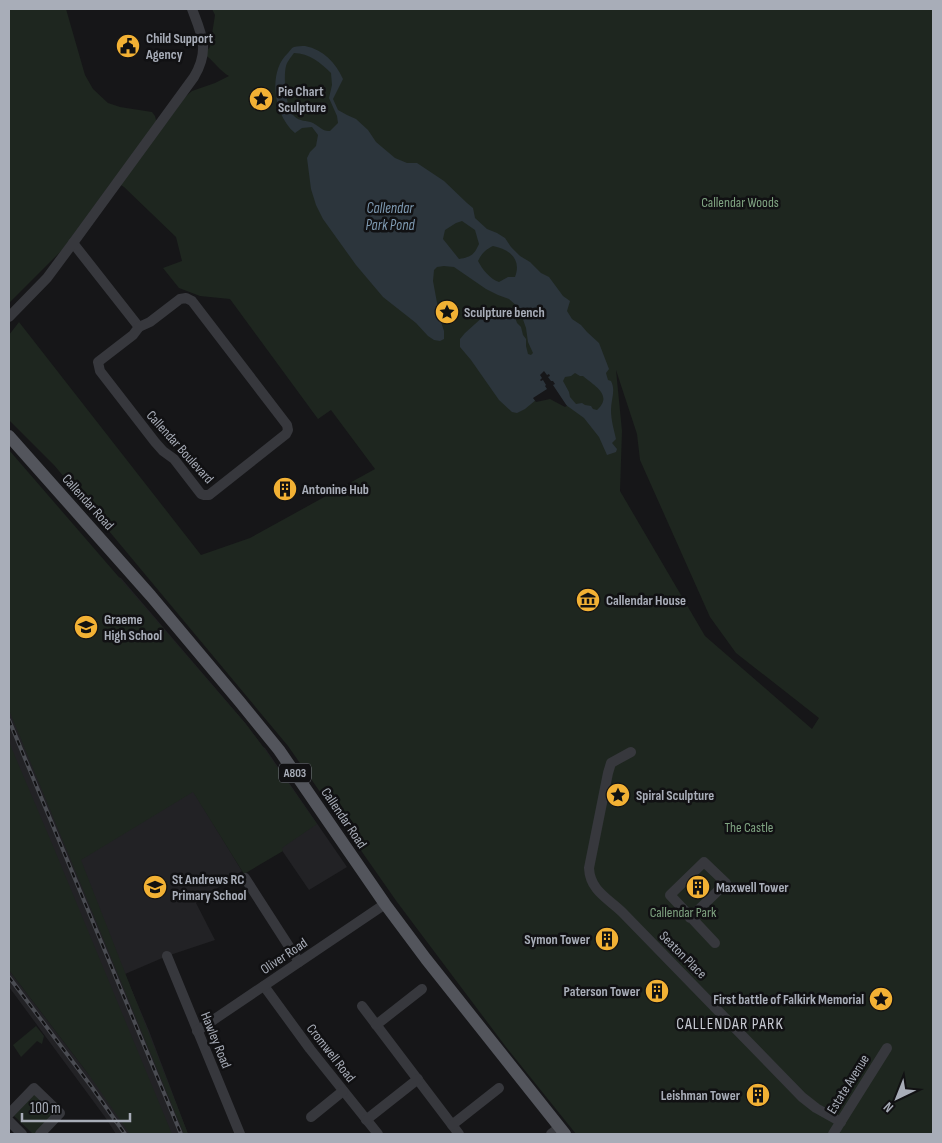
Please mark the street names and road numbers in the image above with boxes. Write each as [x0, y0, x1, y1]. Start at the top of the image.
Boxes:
street label: Callendar Boulevard [143, 407, 217, 487]
street label: Callendar Road [58, 470, 118, 534]
road number: A803 [279, 764, 311, 782]
street label: Callendar Road [317, 784, 371, 852]
street label: Seaton Place [656, 928, 710, 982]
street label: Oliver Road [257, 934, 311, 978]
street label: Hawley Road [197, 1009, 235, 1071]
street label: Cromwell Road [303, 1020, 359, 1086]
street label: Estate Avenue [823, 1051, 873, 1117]

